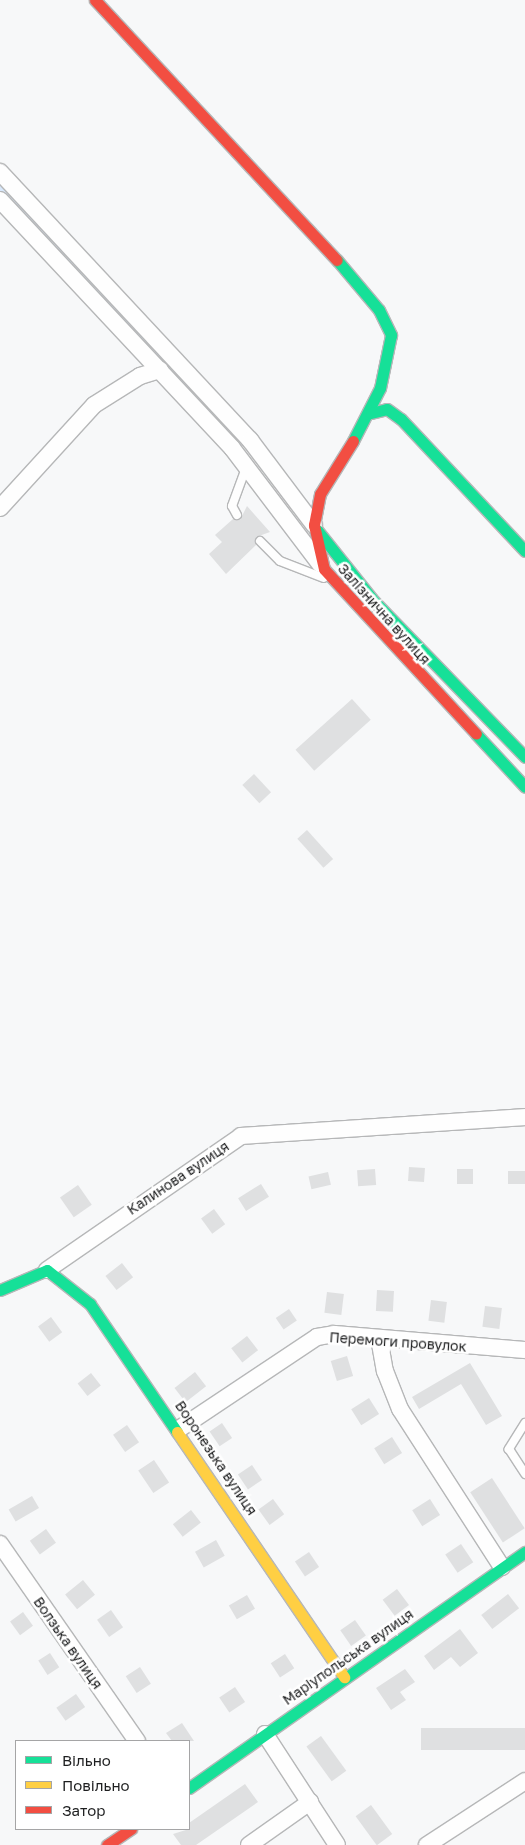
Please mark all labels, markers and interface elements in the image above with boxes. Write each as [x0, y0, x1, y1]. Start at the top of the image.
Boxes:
street label: Залізнична вулиця [334, 560, 434, 668]
street label: Калинова вулиця [124, 1138, 232, 1218]
street label: Перемоги провулок [329, 1329, 467, 1355]
street label: Воронезька вулиця [172, 1398, 260, 1518]
street label: Волзька вулиця [30, 1594, 106, 1692]
street label: Маріупольська вулиця [279, 1606, 417, 1708]
legend [15, 1740, 190, 1830]
text: Вільно [62, 1751, 111, 1769]
text: Повільно [62, 1776, 130, 1794]
text: Затор [62, 1801, 105, 1819]

